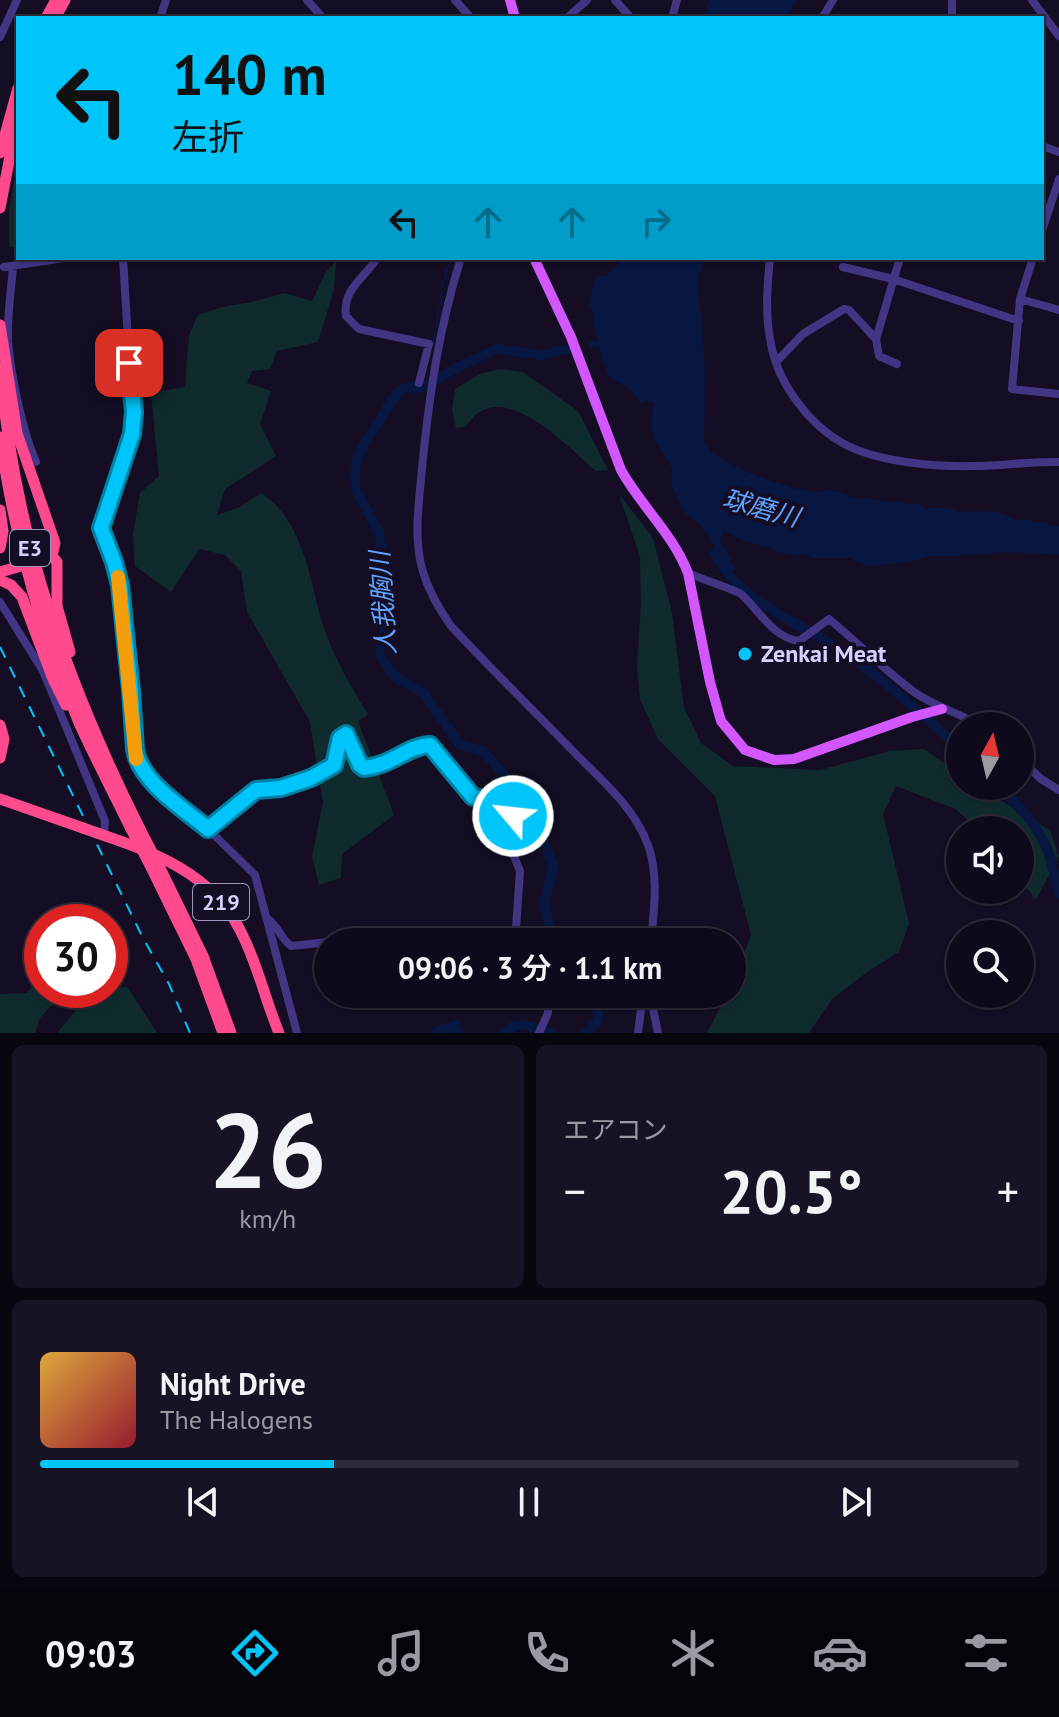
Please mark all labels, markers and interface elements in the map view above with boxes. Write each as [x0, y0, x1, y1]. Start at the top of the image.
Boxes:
text: 140 m [172, 38, 327, 110]
icon: left [40, 48, 144, 152]
text: 左折 [172, 113, 244, 160]
icon: left [382, 200, 426, 244]
icon: ahead [466, 200, 510, 244]
icon: ahead [550, 200, 594, 244]
icon: right [634, 200, 678, 244]
pin [95, 329, 163, 397]
icon: arrive [107, 341, 151, 385]
water label: 球磨川 [719, 481, 806, 534]
road number: E3 [10, 530, 50, 566]
water label: 人我胸川 [362, 547, 403, 656]
place label: Zenkai Meat [761, 638, 887, 669]
marker: Zenkai Meat [736, 645, 754, 663]
north arrow [946, 712, 1034, 800]
map controls [946, 712, 1034, 1008]
position arrow [471, 774, 555, 858]
button: sound [946, 816, 1034, 904]
road number: 219 [193, 884, 249, 920]
speed limit sign: 30 [24, 904, 128, 1008]
button: search [946, 920, 1034, 1008]
text: 09:06 · 3 分 · 1.1 km [398, 948, 662, 987]
text: 26 [209, 1082, 327, 1217]
text: エアコン [564, 1113, 668, 1146]
text: 20.5° [720, 1152, 863, 1230]
text: − [564, 1162, 586, 1219]
text: + [997, 1162, 1019, 1219]
text: km/h [239, 1202, 296, 1235]
text: Night Drive [160, 1364, 306, 1403]
text: The Halogens [160, 1403, 313, 1436]
icon: previous [181, 1480, 225, 1524]
icon: pause [507, 1480, 551, 1524]
icon: next [834, 1480, 878, 1524]
icon: directions [227, 1625, 283, 1681]
icon: music [373, 1625, 429, 1681]
icon: phone [519, 1625, 575, 1681]
icon: climate [665, 1625, 721, 1681]
icon: car [812, 1625, 868, 1681]
icon: filters [958, 1625, 1014, 1681]
text: 09:03 [45, 1630, 136, 1677]

